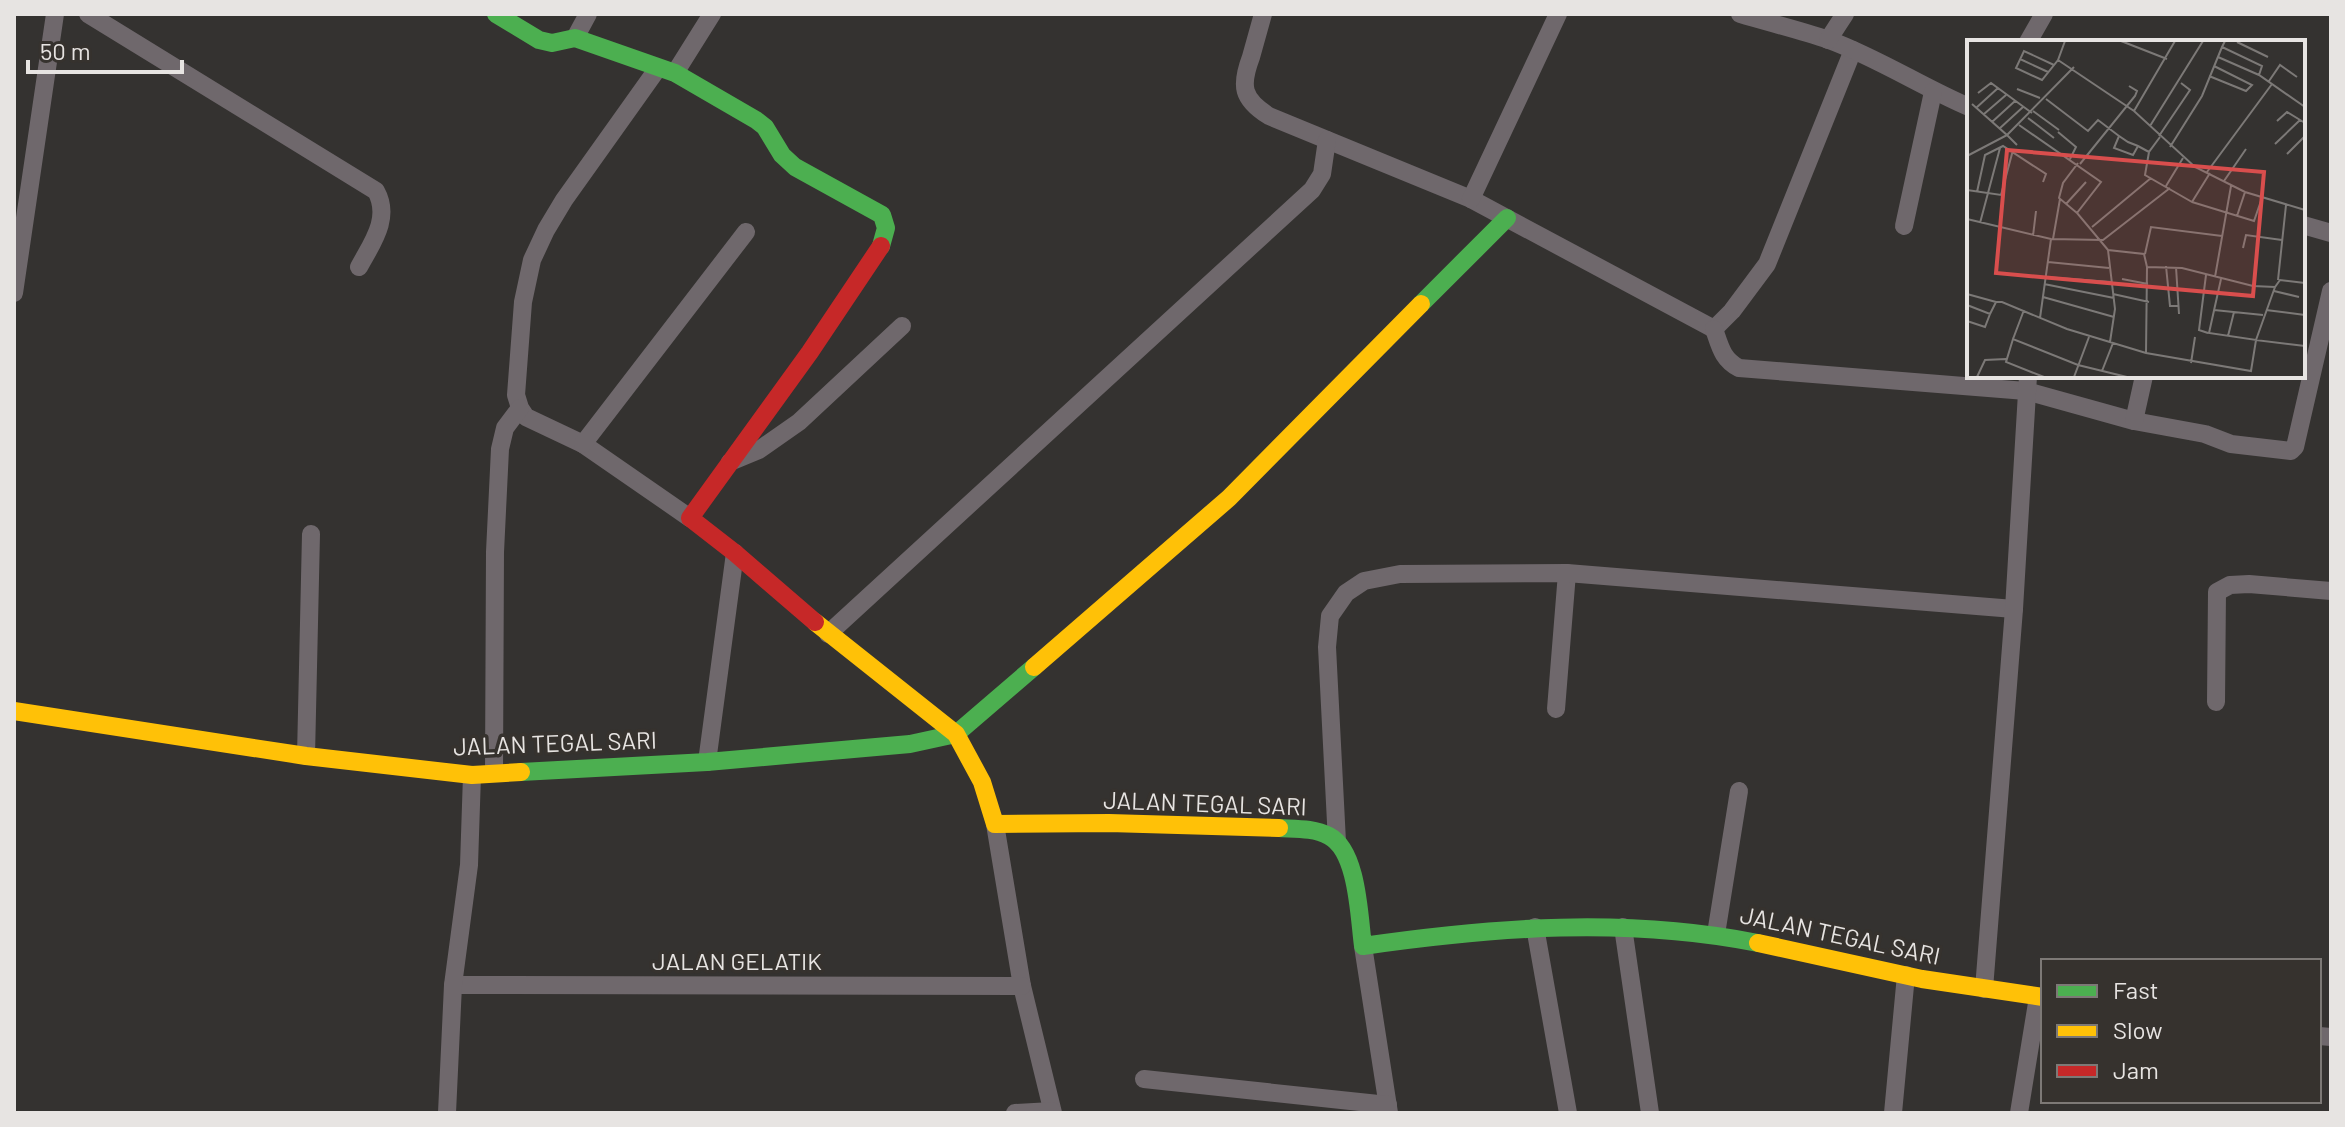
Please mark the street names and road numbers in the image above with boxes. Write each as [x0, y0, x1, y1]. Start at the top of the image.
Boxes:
street label: JALAN TEGAL SARI [453, 724, 657, 761]
street label: JALAN TEGAL SARI [1103, 784, 1307, 821]
street label: JALAN TEGAL SARI [1738, 899, 1943, 970]
street label: JALAN GELATIK [652, 946, 822, 975]

